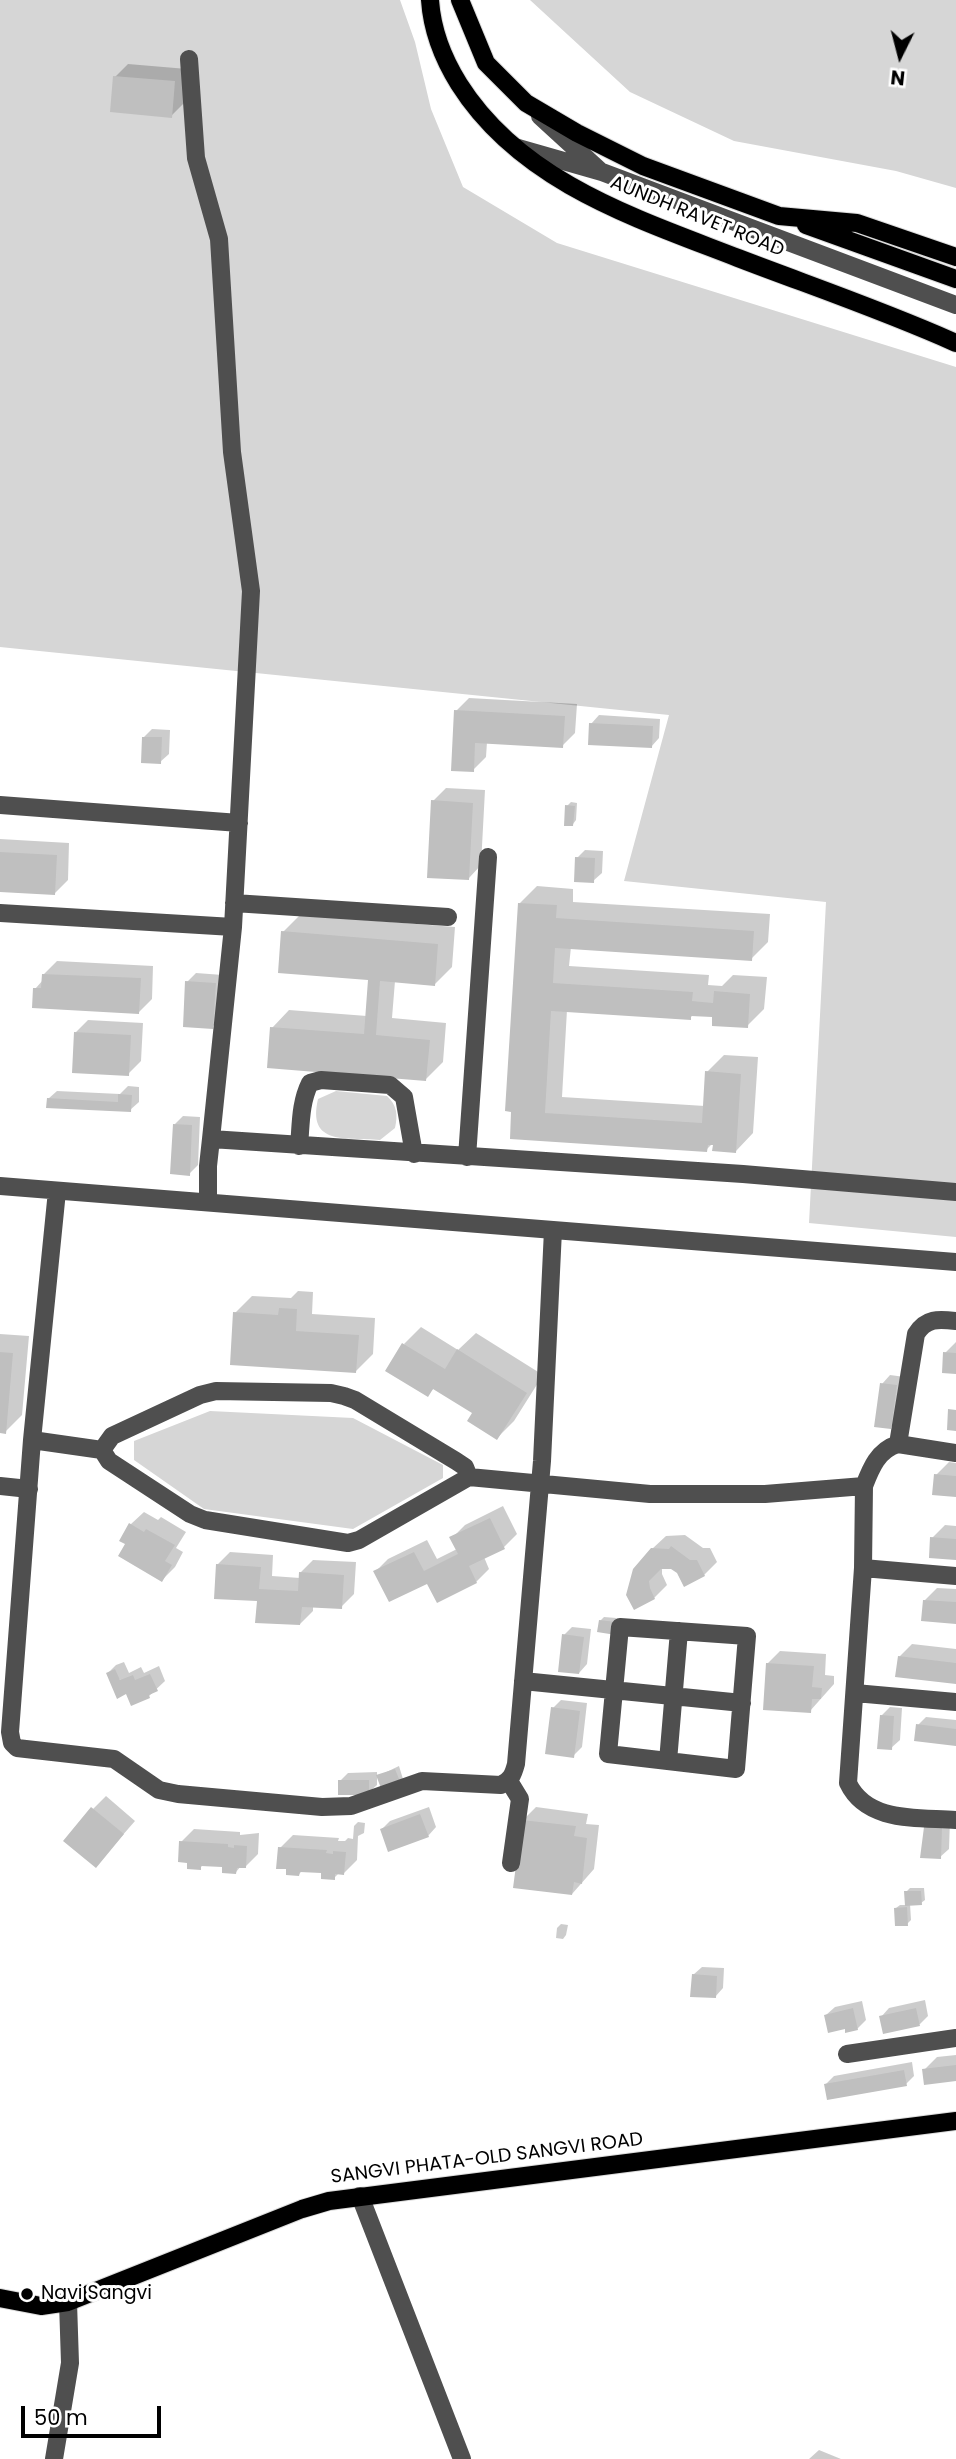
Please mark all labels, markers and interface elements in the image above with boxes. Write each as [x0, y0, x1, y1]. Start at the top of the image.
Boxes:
north arrow [865, 21, 935, 91]
text: N [889, 63, 906, 92]
street label: AUNDH RAVET ROAD [607, 172, 787, 262]
street label: SANGVI PHATA-OLD SANGVI ROAD [330, 2129, 644, 2189]
place label: Navi Sangvi [41, 2283, 152, 2305]
marker: Navi Sangvi [19, 2286, 35, 2302]
scale bar [24, 2392, 164, 2436]
text: 50 m [34, 2403, 88, 2432]

